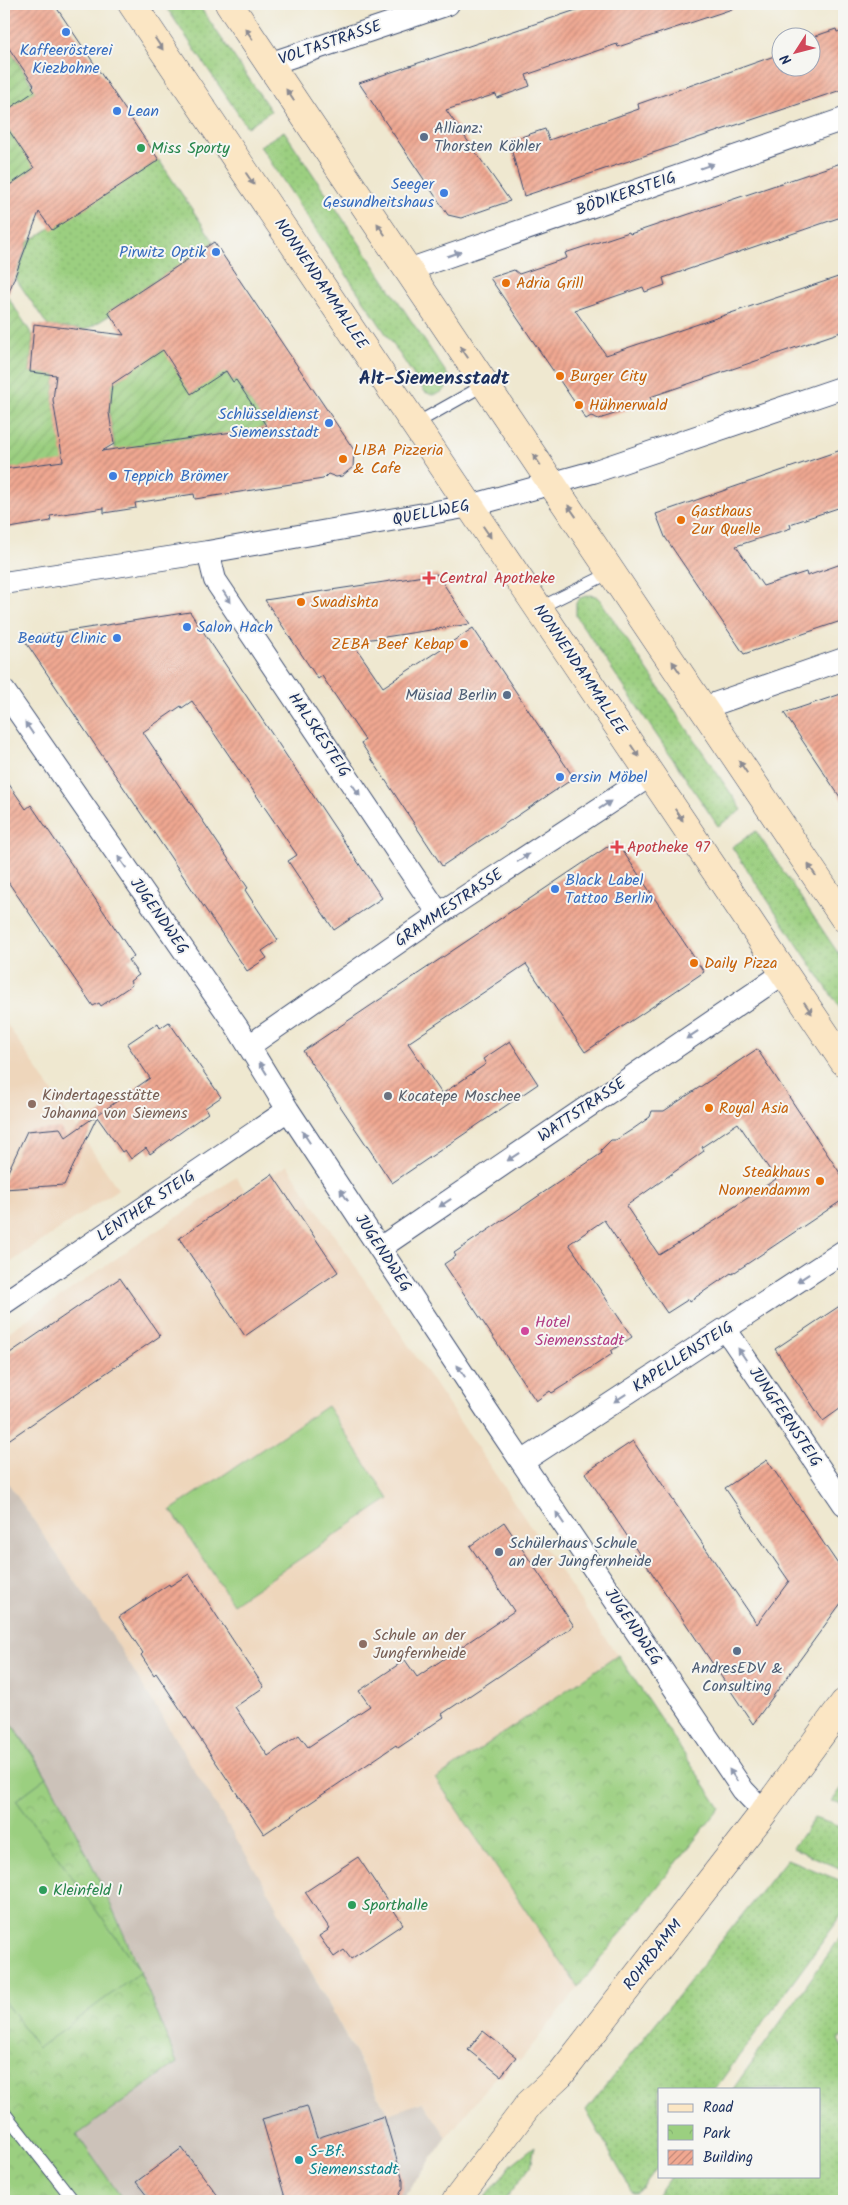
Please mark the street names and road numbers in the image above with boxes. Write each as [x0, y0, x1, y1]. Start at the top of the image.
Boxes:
street label: VOLTASTRASSE [275, 13, 386, 72]
street label: BÖDIKERSTEIG [572, 165, 680, 223]
street label: NONNENDAMMALLEE [268, 213, 375, 355]
street label: QUELLWEG [390, 493, 472, 533]
street label: NONNENDAMMALLEE [527, 599, 634, 741]
street label: HALSKESTEIG [281, 688, 357, 782]
street label: GRAMMESTRASSE [390, 862, 509, 954]
street label: JUGENDWEG [123, 872, 195, 960]
street label: WATTSTRASSE [533, 1071, 632, 1149]
street label: LENTHER STEIG [92, 1164, 200, 1248]
street label: JUGENDWEG [348, 1209, 418, 1297]
street label: KAPELLENSTEIG [628, 1315, 738, 1399]
street label: JUNGFERNSTEIG [742, 1362, 828, 1472]
street label: JUGENDWEG [598, 1583, 668, 1671]
street label: ROHRDAMM [617, 1914, 689, 1996]

